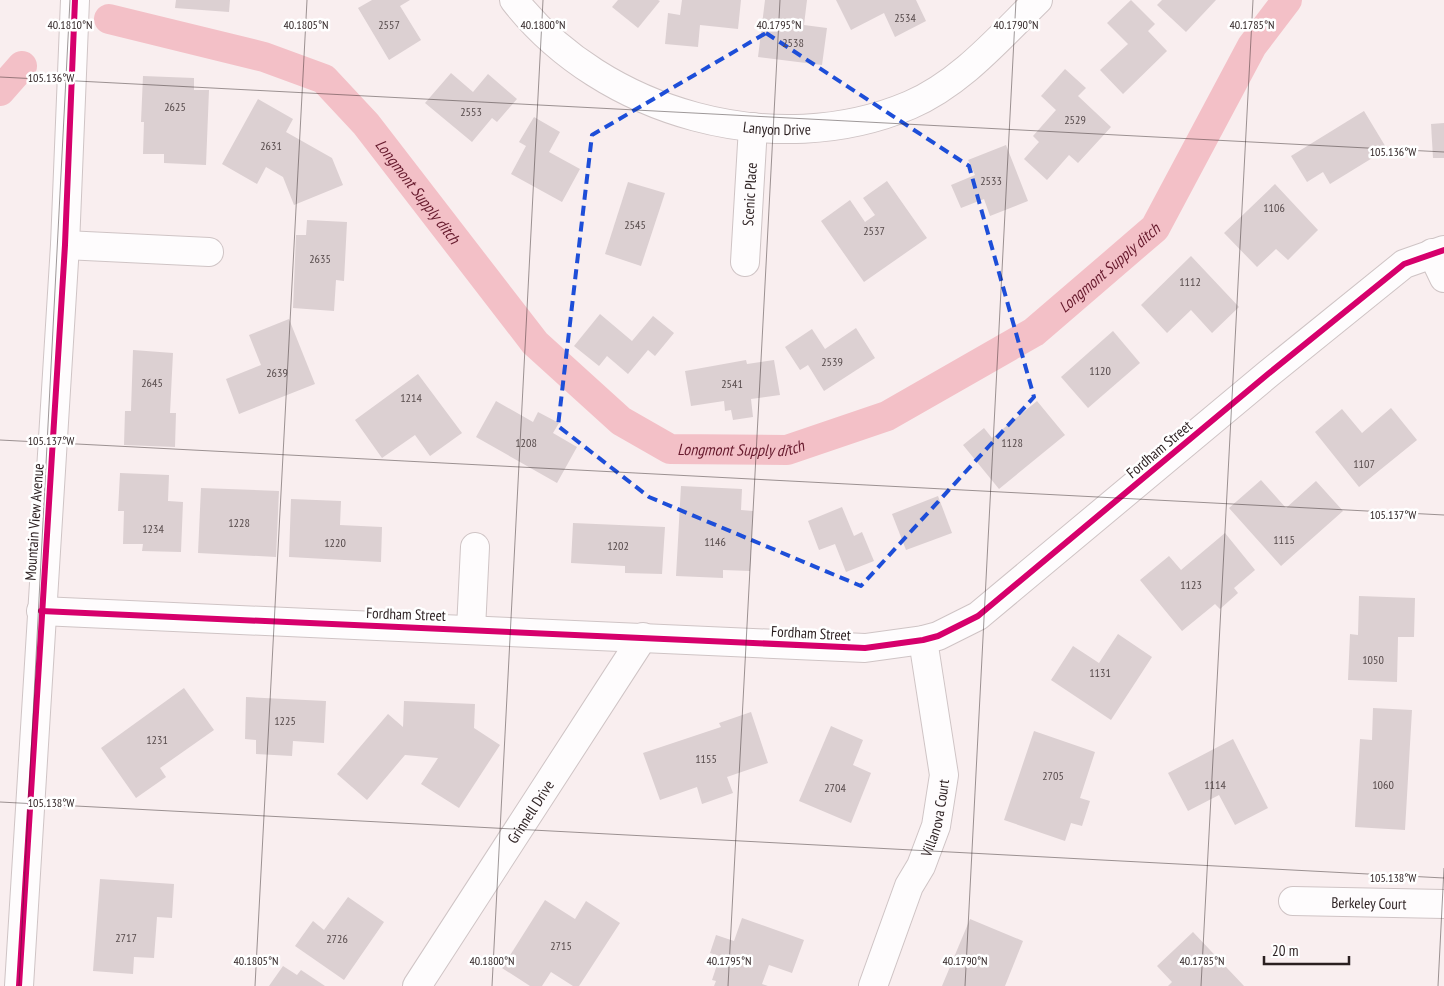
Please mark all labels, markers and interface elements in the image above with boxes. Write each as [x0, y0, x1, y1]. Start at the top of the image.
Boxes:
house number: 2534 [894, 10, 916, 25]
text: 40.1810°N [47, 17, 93, 32]
text: 40.1805°N [283, 17, 329, 32]
house number: 2557 [378, 17, 400, 32]
text: 40.1800°N [520, 17, 566, 32]
text: 40.1795°N [756, 17, 802, 32]
text: 40.1790°N [993, 17, 1039, 32]
text: 40.1785°N [1229, 17, 1275, 32]
house number: 2538 [782, 35, 804, 50]
text: 105.136°W [28, 70, 74, 85]
house number: 2625 [164, 99, 186, 114]
house number: 2553 [460, 104, 482, 119]
house number: 2529 [1064, 112, 1086, 127]
street label: Lanyon Drive [742, 117, 811, 139]
water label: Longmont Supply ditch [371, 135, 465, 248]
house number: 2631 [260, 138, 282, 153]
text: 105.136°W [1370, 144, 1416, 159]
street label: Scenic Place [738, 162, 760, 226]
house number: 2533 [980, 173, 1002, 188]
house number: 1106 [1263, 200, 1285, 215]
house number: 2545 [624, 217, 646, 232]
water label: Longmont Supply ditch [1054, 218, 1164, 317]
house number: 2537 [863, 223, 885, 238]
house number: 2635 [309, 251, 331, 266]
house number: 1112 [1179, 274, 1201, 289]
house number: 2539 [821, 354, 843, 369]
house number: 1120 [1089, 363, 1111, 378]
house number: 2639 [266, 365, 288, 380]
house number: 2645 [141, 375, 163, 390]
house number: 2541 [721, 376, 743, 391]
house number: 1214 [400, 390, 422, 405]
street label: Fordham Street [1122, 416, 1196, 482]
text: 105.137°W [28, 433, 74, 448]
house number: 1208 [515, 435, 537, 450]
water label: Longmont Supply ditch [677, 435, 807, 460]
house number: 1128 [1001, 435, 1023, 450]
house number: 1107 [1353, 456, 1375, 471]
street label: Mountain View Avenue [20, 463, 48, 581]
text: 105.137°W [1370, 507, 1416, 522]
house number: 1228 [228, 515, 250, 530]
house number: 1234 [142, 521, 164, 536]
house number: 1115 [1273, 532, 1295, 547]
house number: 1146 [704, 534, 726, 549]
house number: 1220 [324, 535, 346, 550]
house number: 1202 [607, 538, 629, 553]
house number: 1123 [1180, 577, 1202, 592]
street label: Fordham Street [366, 603, 446, 625]
street label: Fordham Street [771, 621, 851, 645]
house number: 1050 [1362, 652, 1384, 667]
house number: 1131 [1089, 665, 1111, 680]
house number: 1225 [274, 713, 296, 728]
house number: 1231 [146, 732, 168, 747]
house number: 1155 [695, 751, 717, 766]
house number: 2705 [1042, 768, 1064, 783]
street label: Grinnell Drive [503, 776, 558, 847]
house number: 1114 [1204, 777, 1226, 792]
house number: 1060 [1372, 777, 1394, 792]
street label: Villanova Court [916, 778, 953, 860]
house number: 2704 [824, 780, 846, 795]
text: 105.138°W [28, 795, 74, 810]
text: 105.138°W [1370, 870, 1416, 885]
street label: Berkeley Court [1331, 892, 1407, 913]
house number: 2717 [115, 930, 137, 945]
house number: 2726 [326, 931, 348, 946]
scale bar [1264, 934, 1349, 966]
house number: 2715 [550, 938, 572, 953]
text: 20 m [1272, 941, 1298, 960]
text: 40.1805°N [233, 953, 279, 968]
text: 40.1800°N [469, 953, 515, 968]
text: 40.1795°N [706, 953, 752, 968]
text: 40.1790°N [942, 953, 988, 968]
text: 40.1785°N [1179, 953, 1225, 968]

